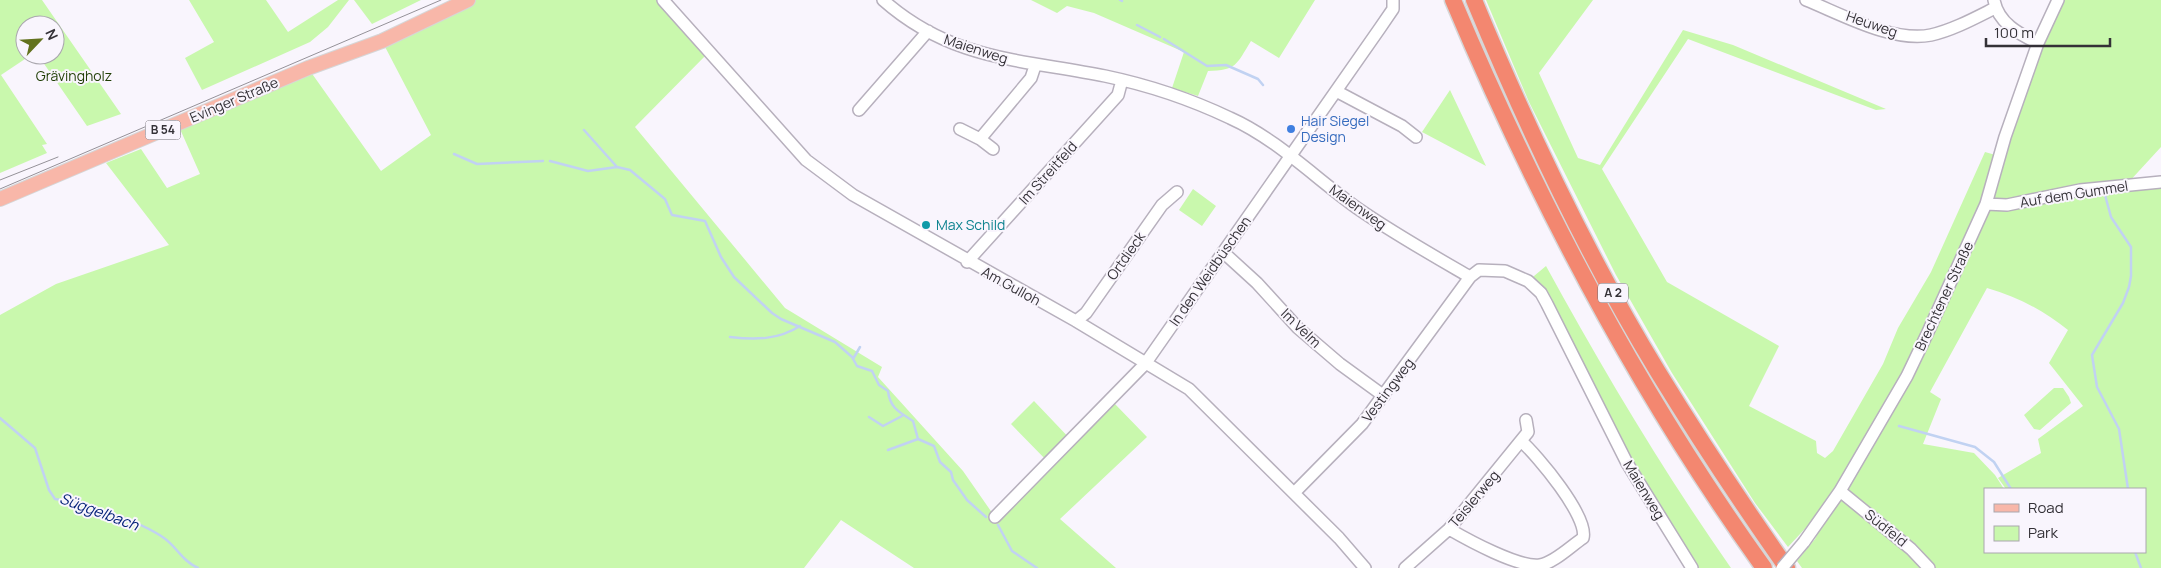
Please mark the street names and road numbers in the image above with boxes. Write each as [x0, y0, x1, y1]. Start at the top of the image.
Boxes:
street label: Heuweg [1844, 6, 1900, 41]
street label: Maienweg [942, 29, 1010, 68]
street label: Evinger Straße [187, 72, 281, 127]
road number: B 54 [146, 120, 180, 140]
street label: Im Streitfeld [1014, 137, 1081, 208]
street label: Auf dem Gummel [2018, 176, 2129, 211]
street label: Maienweg [1326, 179, 1391, 234]
street label: In den Weidbüschen [1164, 212, 1255, 329]
street label: Ortdieck [1102, 227, 1150, 284]
street label: Brechtener Straße [1910, 238, 1977, 354]
street label: Am Gulloh [978, 262, 1044, 310]
road number: A 2 [1598, 284, 1628, 302]
street label: Im Velm [1277, 304, 1326, 352]
street label: Vestingweg [1357, 354, 1418, 426]
street label: Maienweg [1619, 457, 1670, 523]
street label: Teislerweg [1444, 466, 1503, 531]
street label: Südfeld [1861, 505, 1912, 551]

